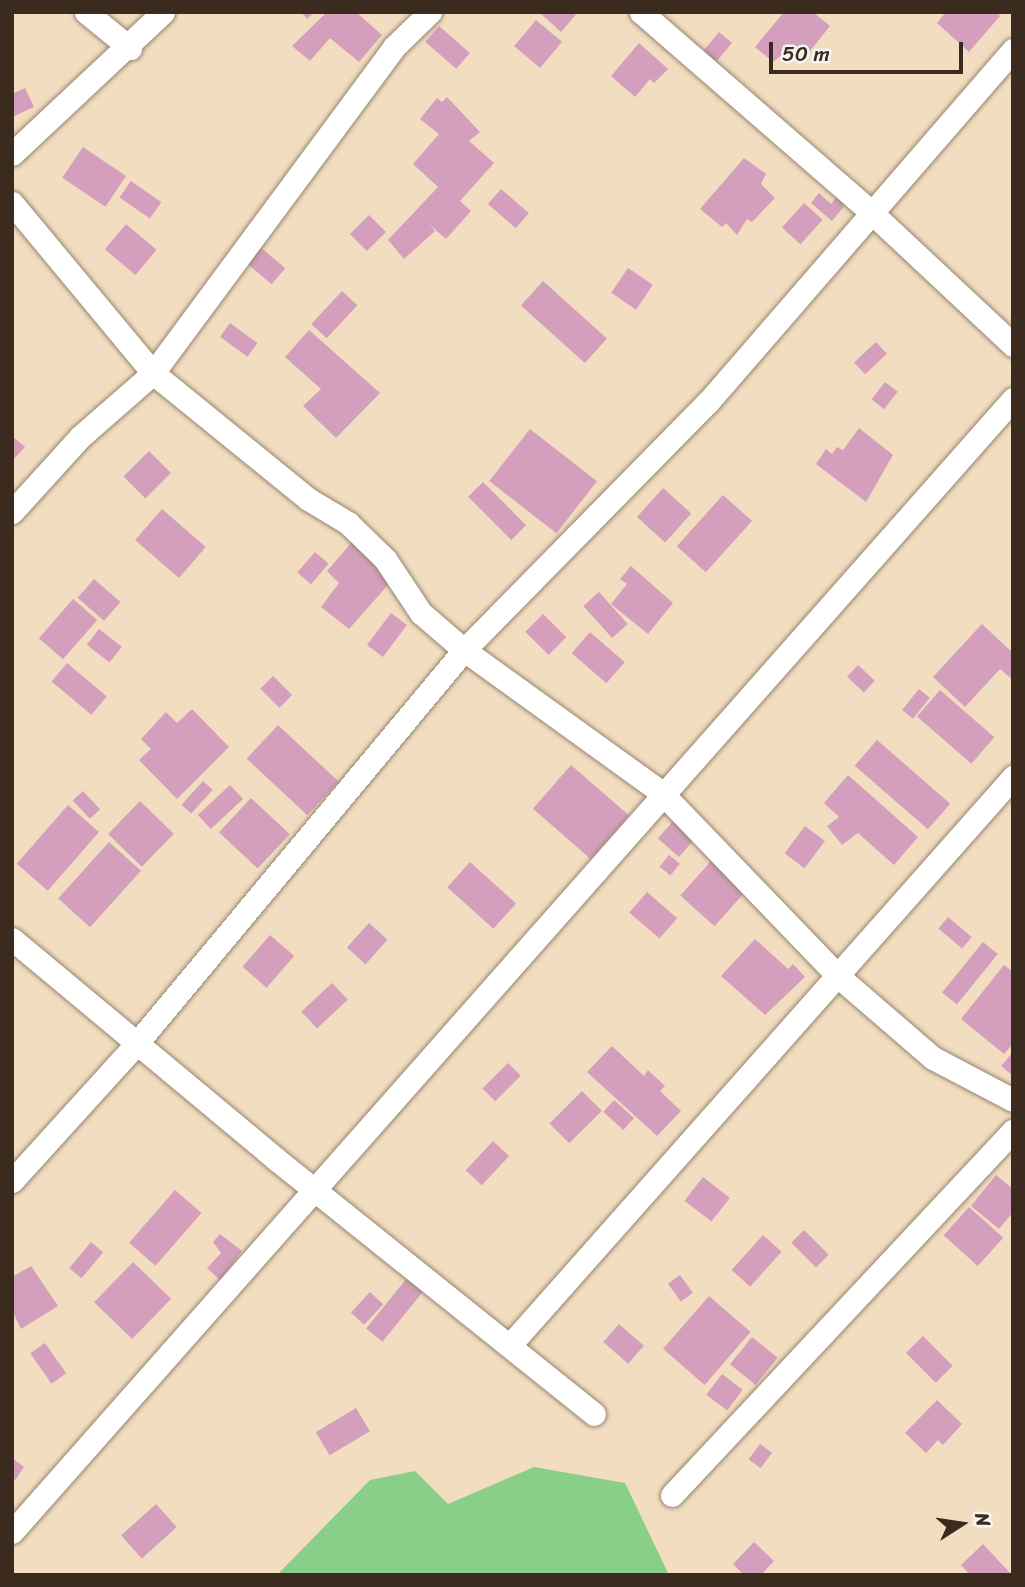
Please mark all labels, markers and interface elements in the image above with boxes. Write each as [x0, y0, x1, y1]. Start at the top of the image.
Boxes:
scale bar [773, 28, 967, 72]
text: 50 m [782, 35, 830, 73]
north arrow [927, 1489, 997, 1559]
text: N [966, 1510, 1001, 1529]

